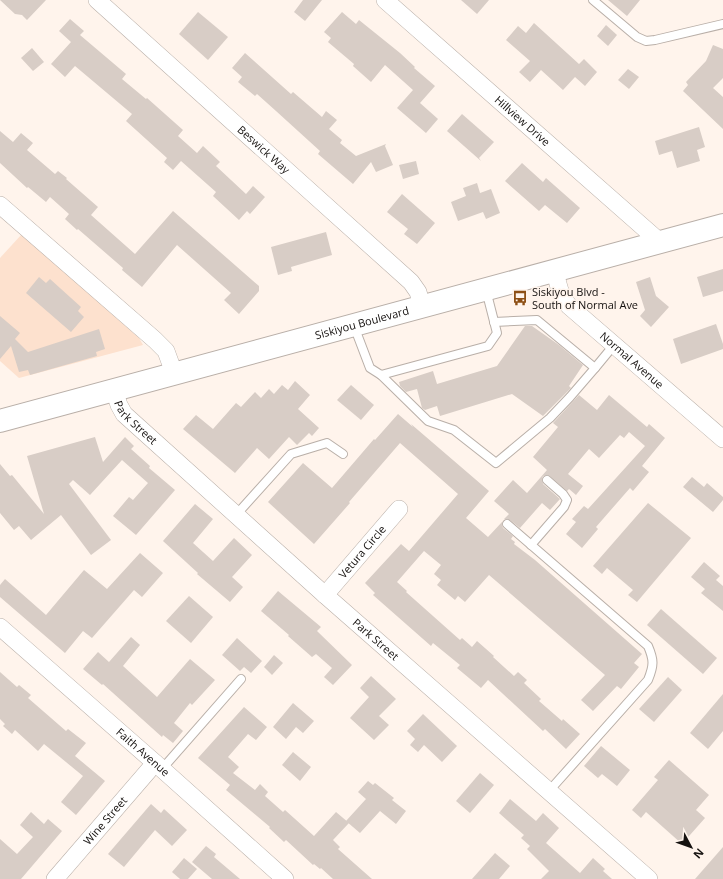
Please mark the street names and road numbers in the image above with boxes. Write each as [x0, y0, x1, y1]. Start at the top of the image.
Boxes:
street label: Hillview Drive [492, 92, 554, 149]
street label: Beswick Way [235, 122, 294, 177]
street label: Siskiyou Boulevard [313, 303, 410, 342]
street label: Normal Avenue [597, 328, 667, 392]
street label: Park Street [111, 399, 161, 448]
street label: Vetura Circle [335, 522, 389, 581]
street label: Park Street [350, 615, 402, 663]
street label: Faith Avenue [113, 724, 173, 779]
street label: Wine Street [80, 793, 130, 848]

